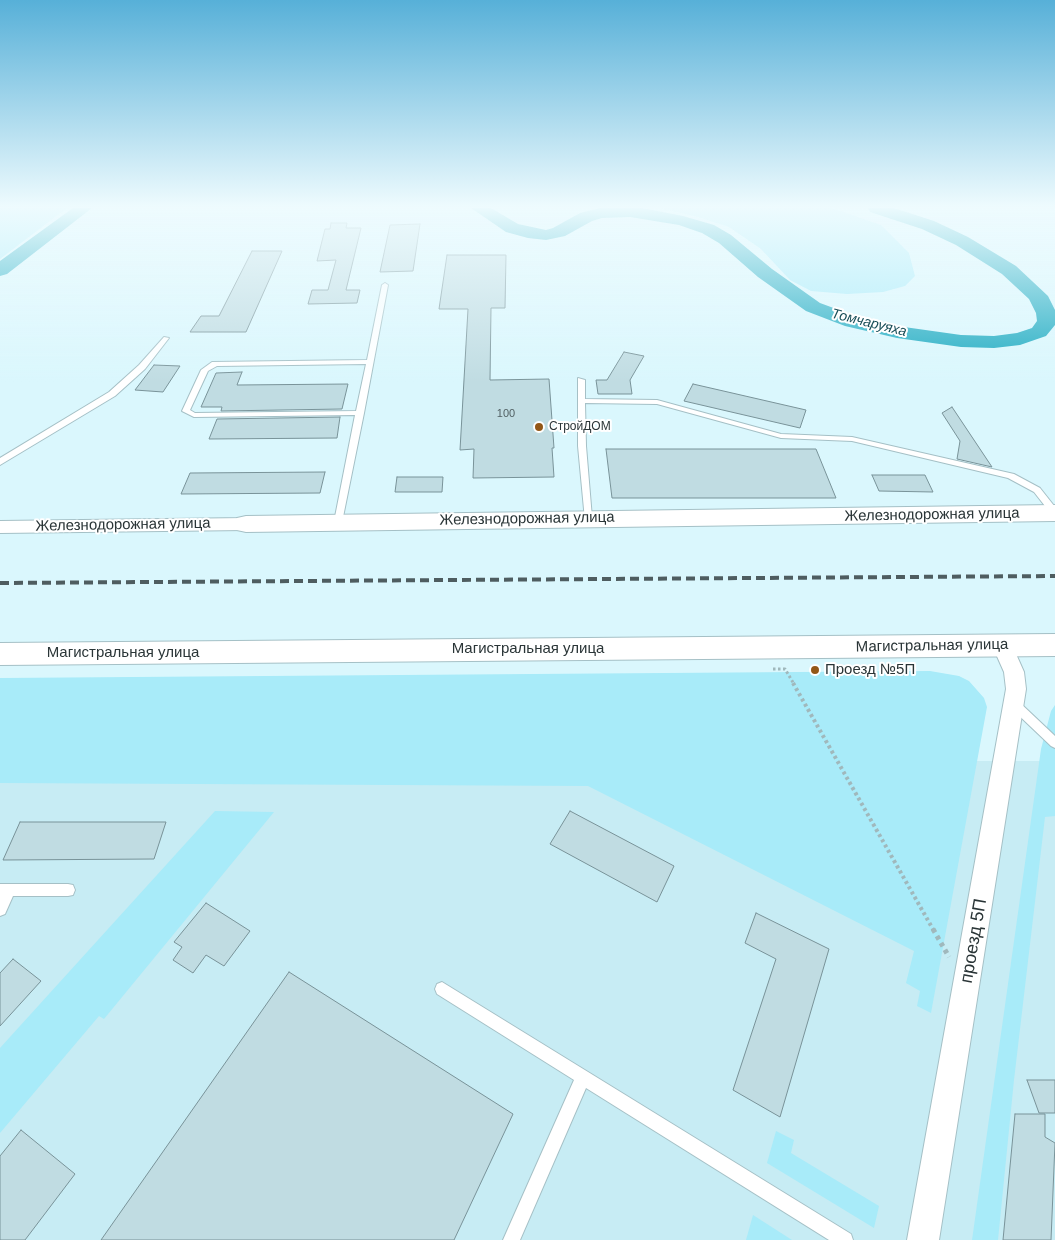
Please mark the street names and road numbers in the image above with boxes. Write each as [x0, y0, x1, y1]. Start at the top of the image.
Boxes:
street label: Железнодорожная улица [844, 504, 1020, 526]
street label: Железнодорожная улица [439, 508, 615, 530]
street label: Железнодорожная улица [35, 514, 211, 536]
street label: Магистральная улица [856, 636, 1008, 656]
street label: Магистральная улица [452, 640, 604, 658]
street label: Магистральная улица [47, 644, 199, 662]
street label: проезд 5П [956, 897, 992, 985]

